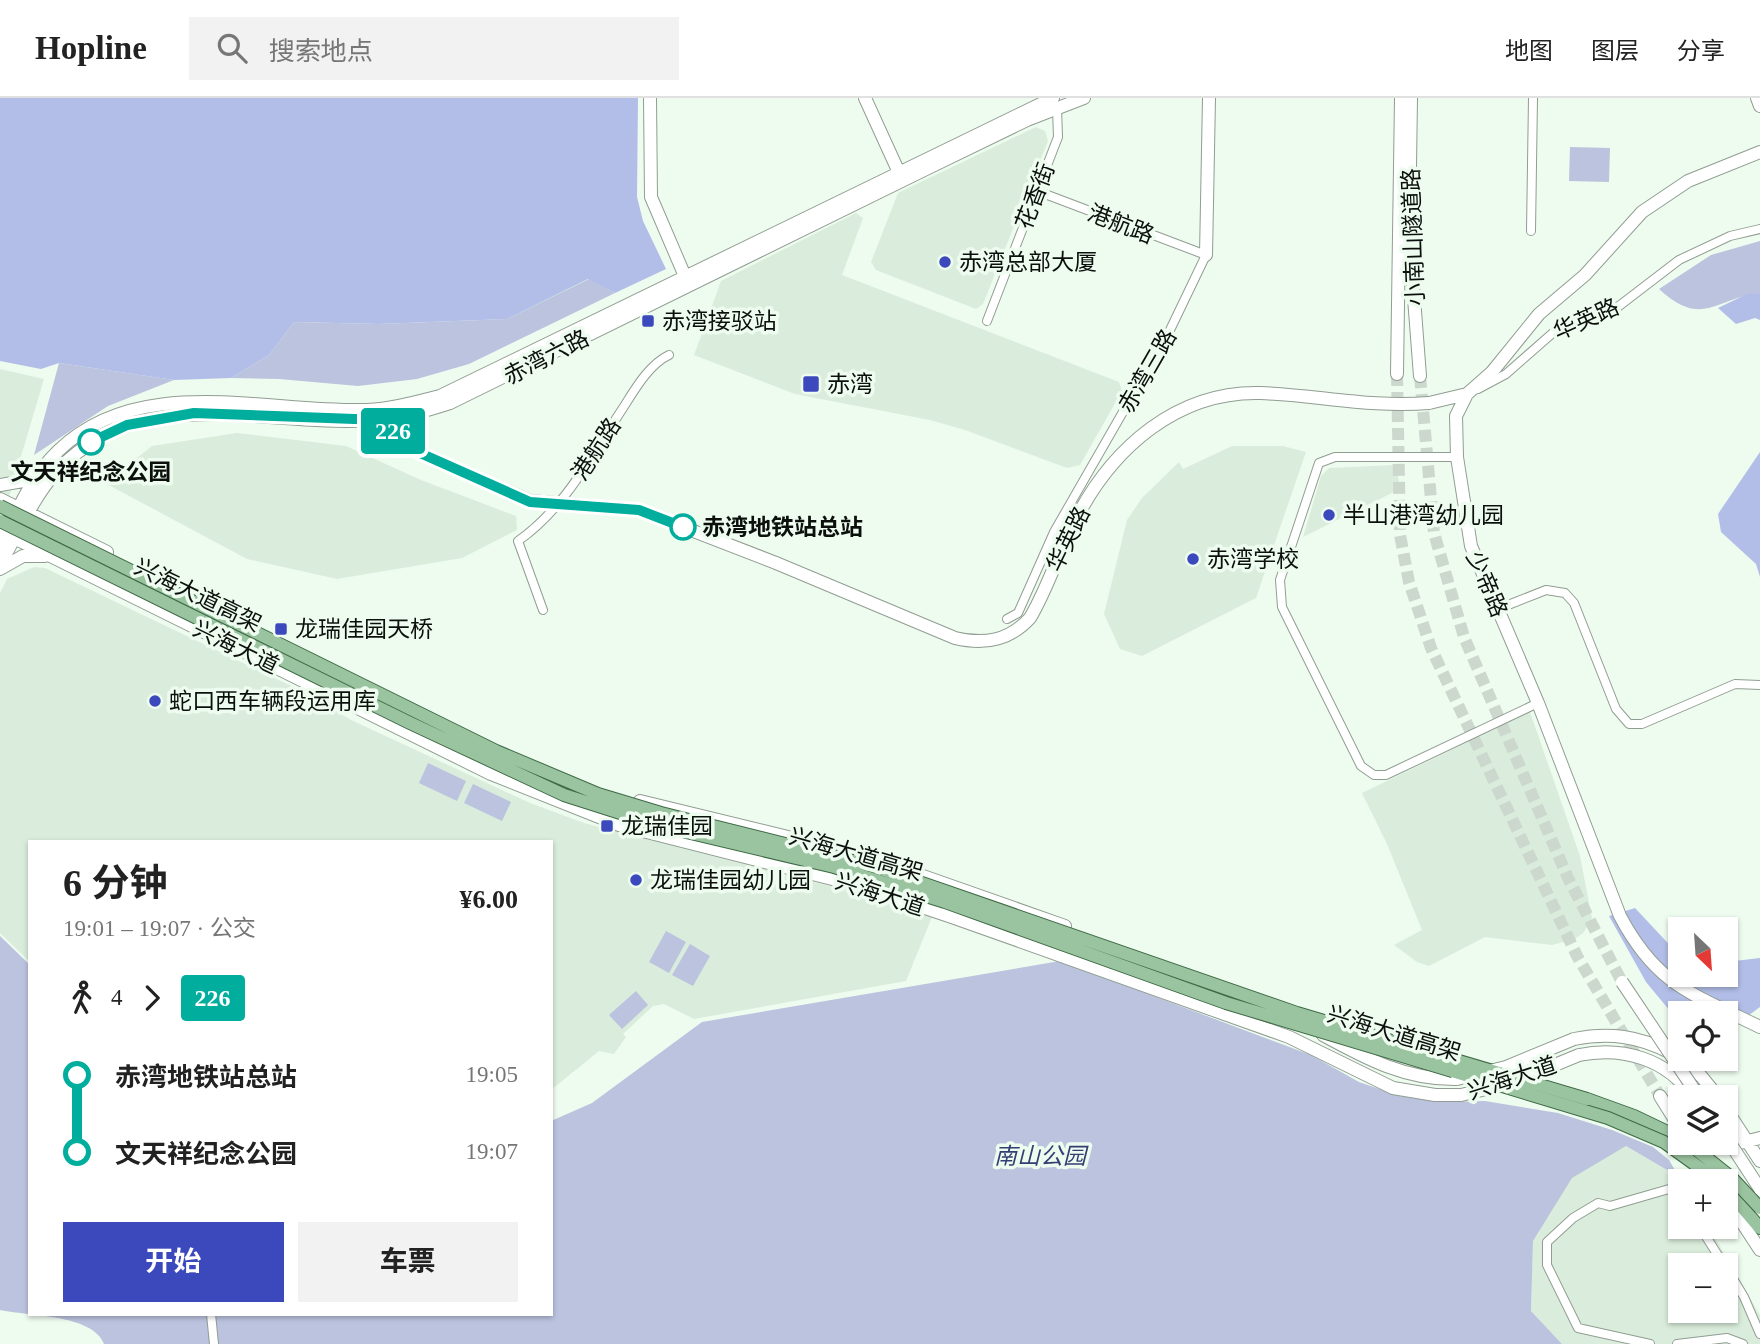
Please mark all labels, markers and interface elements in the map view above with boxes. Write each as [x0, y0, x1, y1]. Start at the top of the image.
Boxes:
search box [189, 17, 679, 80]
icon: search [213, 29, 251, 67]
text: Hopline [35, 30, 147, 66]
text: 搜索地点 [269, 37, 373, 66]
text: 地图 [1505, 38, 1553, 64]
text: 图层 [1591, 38, 1639, 64]
text: 分享 [1677, 38, 1725, 64]
street label: 花香街 [1011, 159, 1060, 233]
street label: 小南山隧道路 [1399, 168, 1428, 306]
street label: 港航路 [1084, 200, 1158, 249]
place label: 赤湾总部大厦 [959, 250, 1097, 275]
marker: 赤湾总部大厦 [937, 254, 953, 270]
street label: 华英路 [1550, 294, 1623, 345]
place label: 赤湾接驳站 [662, 309, 777, 334]
marker: 赤湾接驳站 [640, 313, 656, 329]
street label: 赤湾六路 [500, 325, 593, 389]
street label: 赤湾三路 [1114, 325, 1181, 417]
place label: 赤湾 [827, 372, 873, 397]
marker: 赤湾 [801, 374, 821, 394]
line badge: 226 [353, 408, 433, 454]
street label: 港航路 [567, 414, 626, 485]
text: 226 [375, 418, 411, 444]
marker: 文天祥纪念公园 [78, 429, 104, 455]
place label: 文天祥纪念公园 [11, 460, 172, 485]
street label: 华英路 [1042, 503, 1095, 576]
place label: 半山港湾幼儿园 [1343, 503, 1504, 528]
marker: 半山港湾幼儿园 [1321, 507, 1337, 523]
marker: 赤湾地铁站总站 [670, 514, 696, 540]
place label: 赤湾地铁站总站 [702, 515, 863, 540]
place label: 赤湾学校 [1207, 547, 1299, 572]
street label: 少帝路 [1462, 548, 1512, 621]
marker: 赤湾学校 [1185, 551, 1201, 567]
street label: 兴海大道高架 [130, 554, 265, 637]
street label: 兴海大道 [189, 616, 283, 679]
place label: 龙瑞佳园天桥 [295, 617, 433, 642]
marker: 龙瑞佳园天桥 [273, 621, 289, 637]
place label: 蛇口西车辆段运用库 [169, 689, 376, 714]
marker: 蛇口西车辆段运用库 [147, 693, 163, 709]
place label: 龙瑞佳园 [621, 814, 713, 839]
marker: 龙瑞佳园 [599, 818, 615, 834]
street label: 兴海大道高架 [786, 823, 926, 886]
text: 6 分钟 [63, 862, 168, 904]
place label: 龙瑞佳园幼儿园 [650, 868, 811, 893]
street label: 兴海大道 [832, 868, 927, 921]
marker: 龙瑞佳园幼儿园 [628, 872, 644, 888]
text: ¥6.00 [460, 885, 518, 914]
text: 19:01 – 19:07 · 公交 [63, 916, 256, 941]
north arrow [1668, 917, 1738, 987]
map controls [1668, 917, 1738, 1323]
icon: walk [63, 979, 101, 1017]
icon: forward [133, 979, 171, 1017]
text: 4 [111, 985, 123, 1010]
text: 226 [195, 985, 231, 1011]
street label: 兴海大道高架 [1324, 1001, 1463, 1066]
button: locate [1668, 1001, 1738, 1071]
street label: 兴海大道 [1465, 1052, 1560, 1105]
text: 19:05 [466, 1062, 518, 1087]
text: 赤湾地铁站总站 [115, 1063, 297, 1092]
button: layers [1668, 1085, 1738, 1155]
text: 19:07 [466, 1139, 518, 1164]
text: 文天祥纪念公园 [115, 1140, 297, 1169]
park label: 南山公园 [994, 1144, 1089, 1169]
button: + [1668, 1169, 1738, 1239]
button: 开始 [63, 1222, 284, 1302]
button: 车票 [298, 1222, 518, 1302]
button: − [1668, 1253, 1738, 1323]

